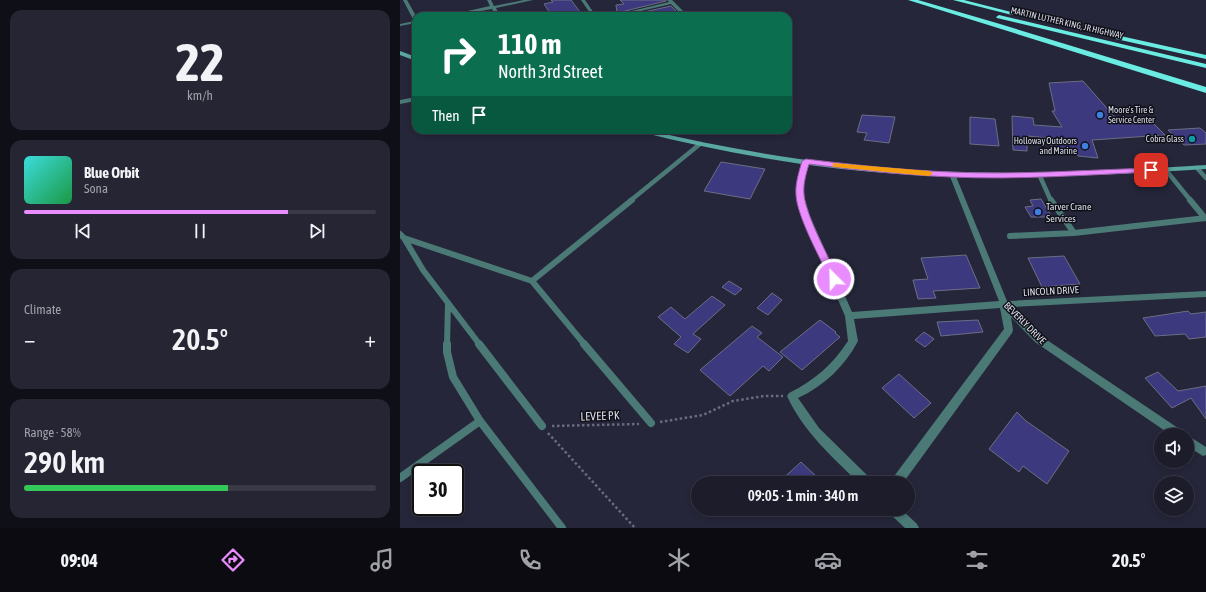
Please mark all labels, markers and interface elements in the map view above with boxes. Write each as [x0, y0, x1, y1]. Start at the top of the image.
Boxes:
street label: MARTIN LUTHER KING, JR HIGHWAY [1010, 5, 1124, 41]
icon: right [432, 28, 484, 80]
text: 110 m [498, 28, 561, 60]
text: 22 [176, 32, 224, 92]
text: North 3rd Street [498, 61, 603, 82]
text: km/h [187, 88, 213, 103]
icon: arrive [468, 104, 490, 126]
place label: Moore's Tire & Service Center [1108, 105, 1155, 125]
text: Then [432, 107, 460, 124]
marker: Moore's Tire & Service Center [1095, 110, 1105, 120]
place label: Cobra Glass [1146, 134, 1184, 144]
marker: Cobra Glass [1187, 134, 1197, 144]
place label: Holloway Outdoors and Marine [1014, 136, 1077, 156]
marker: Holloway Outdoors and Marine [1080, 141, 1090, 151]
pin [1134, 153, 1168, 187]
icon: arrive [1140, 159, 1162, 181]
text: Blue Orbit [84, 164, 139, 181]
text: Sona [84, 181, 108, 196]
place label: Tarver Crane Services [1046, 201, 1092, 224]
marker: Tarver Crane Services [1033, 207, 1043, 217]
icon: previous [72, 220, 94, 242]
icon: pause [189, 220, 211, 242]
icon: next [306, 220, 328, 242]
position arrow [813, 258, 855, 300]
street label: LINCOLN DRIVE [1023, 284, 1080, 298]
street label: BEVERLY DRIVE [1002, 300, 1049, 347]
text: Climate [24, 302, 61, 317]
text: 20.5° [172, 322, 228, 356]
text: − [24, 326, 35, 352]
text: + [365, 326, 376, 352]
street label: LEVEE PK [580, 408, 620, 424]
text: Range · 58% [24, 425, 81, 440]
map controls [1154, 428, 1194, 516]
button: sound [1154, 428, 1194, 468]
text: 290 km [24, 445, 105, 479]
speed limit sign: 30 [412, 464, 464, 516]
button: layers [1154, 476, 1194, 516]
text: 09:05 · 1 min · 340 m [748, 487, 858, 504]
icon: directions [219, 546, 247, 574]
icon: music [368, 546, 396, 574]
icon: phone [516, 546, 544, 574]
icon: climate [665, 546, 693, 574]
icon: car [814, 546, 842, 574]
icon: filters [963, 546, 991, 574]
text: 09:04 [60, 550, 98, 571]
text: 20.5° [1112, 550, 1146, 571]

